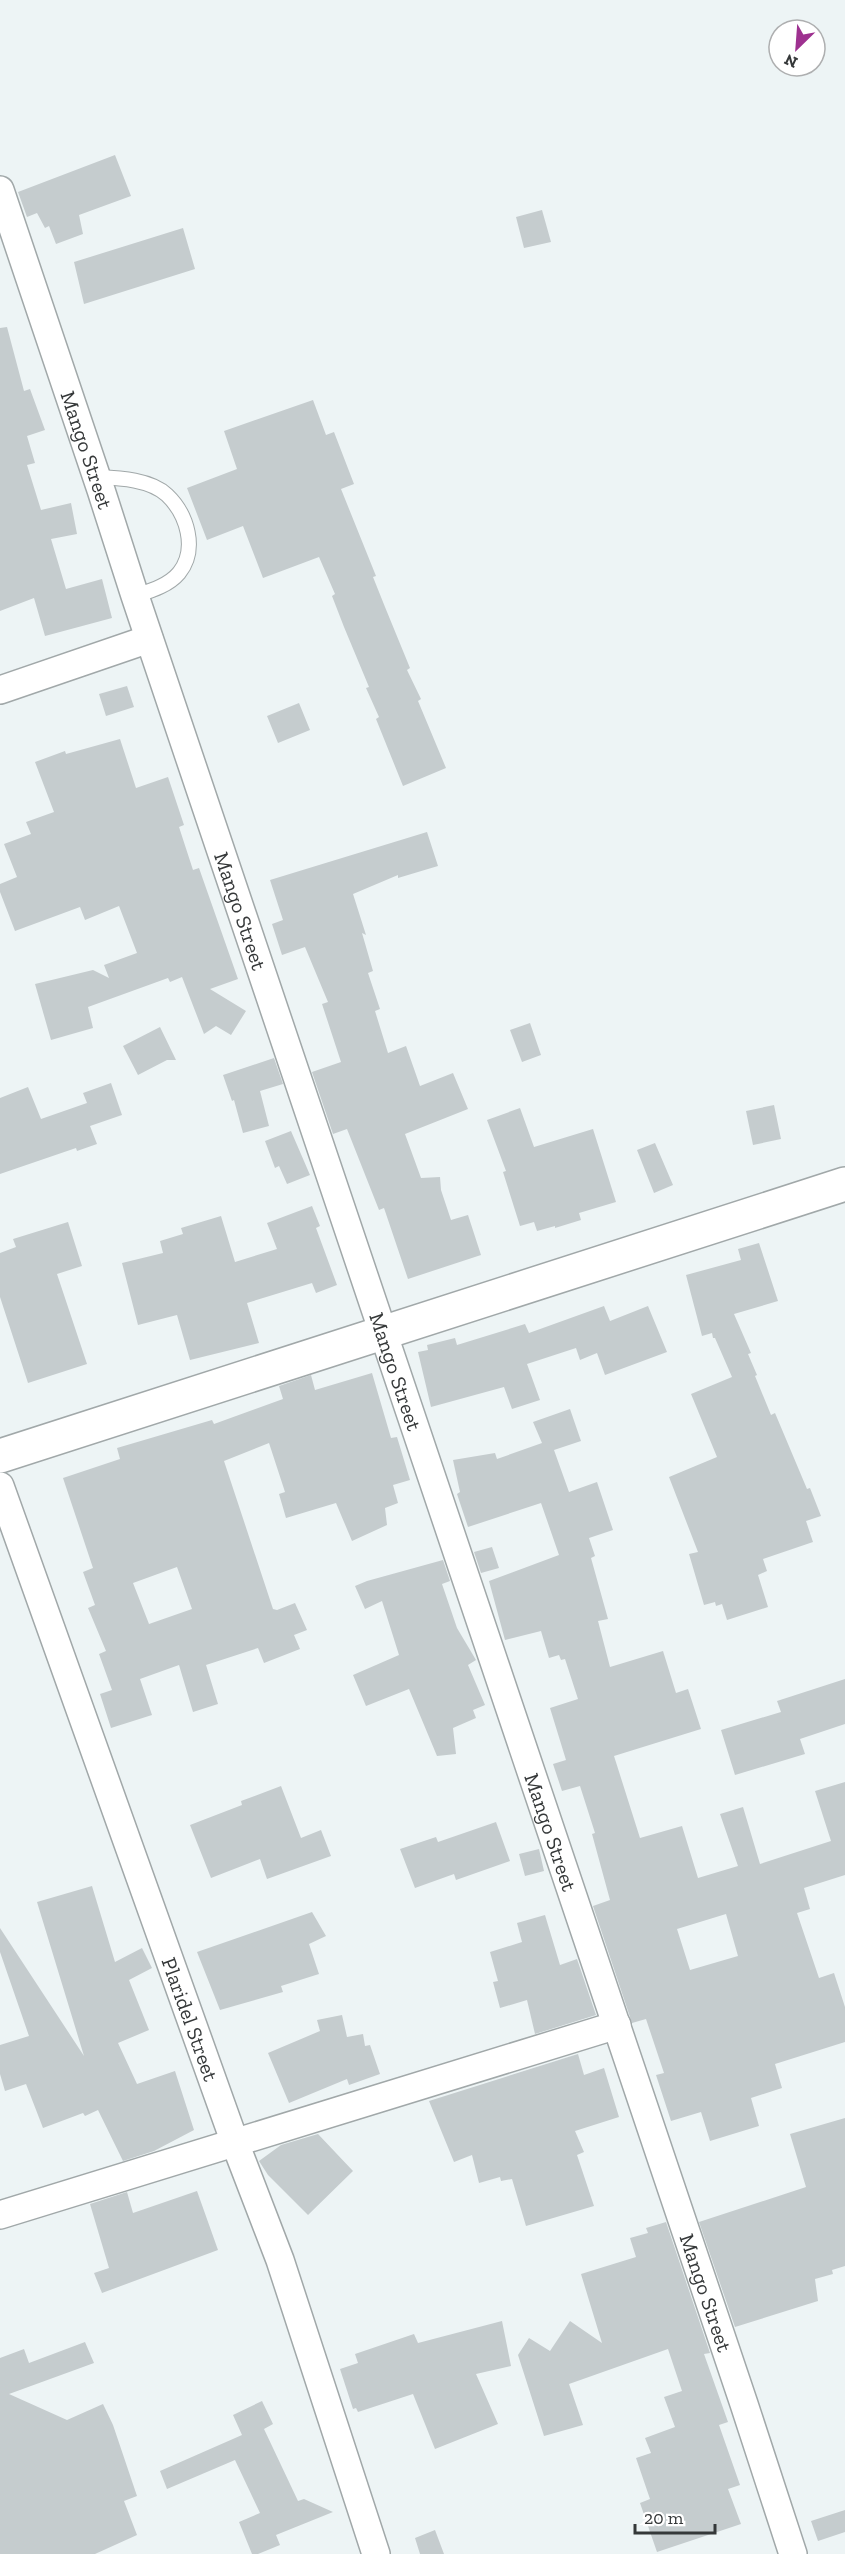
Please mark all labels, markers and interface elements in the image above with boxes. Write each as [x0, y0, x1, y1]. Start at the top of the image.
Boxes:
north arrow [767, 18, 827, 78]
text: N [781, 50, 800, 72]
street label: Mango Street [56, 387, 119, 512]
street label: Mango Street [210, 849, 273, 973]
street label: Mango Street [365, 1309, 428, 1434]
street label: Mango Street [520, 1770, 583, 1894]
street label: Plaridel Street [157, 1954, 224, 2084]
street label: Mango Street [675, 2230, 738, 2355]
scale bar [635, 2497, 714, 2535]
text: 20 m [644, 2507, 684, 2529]

